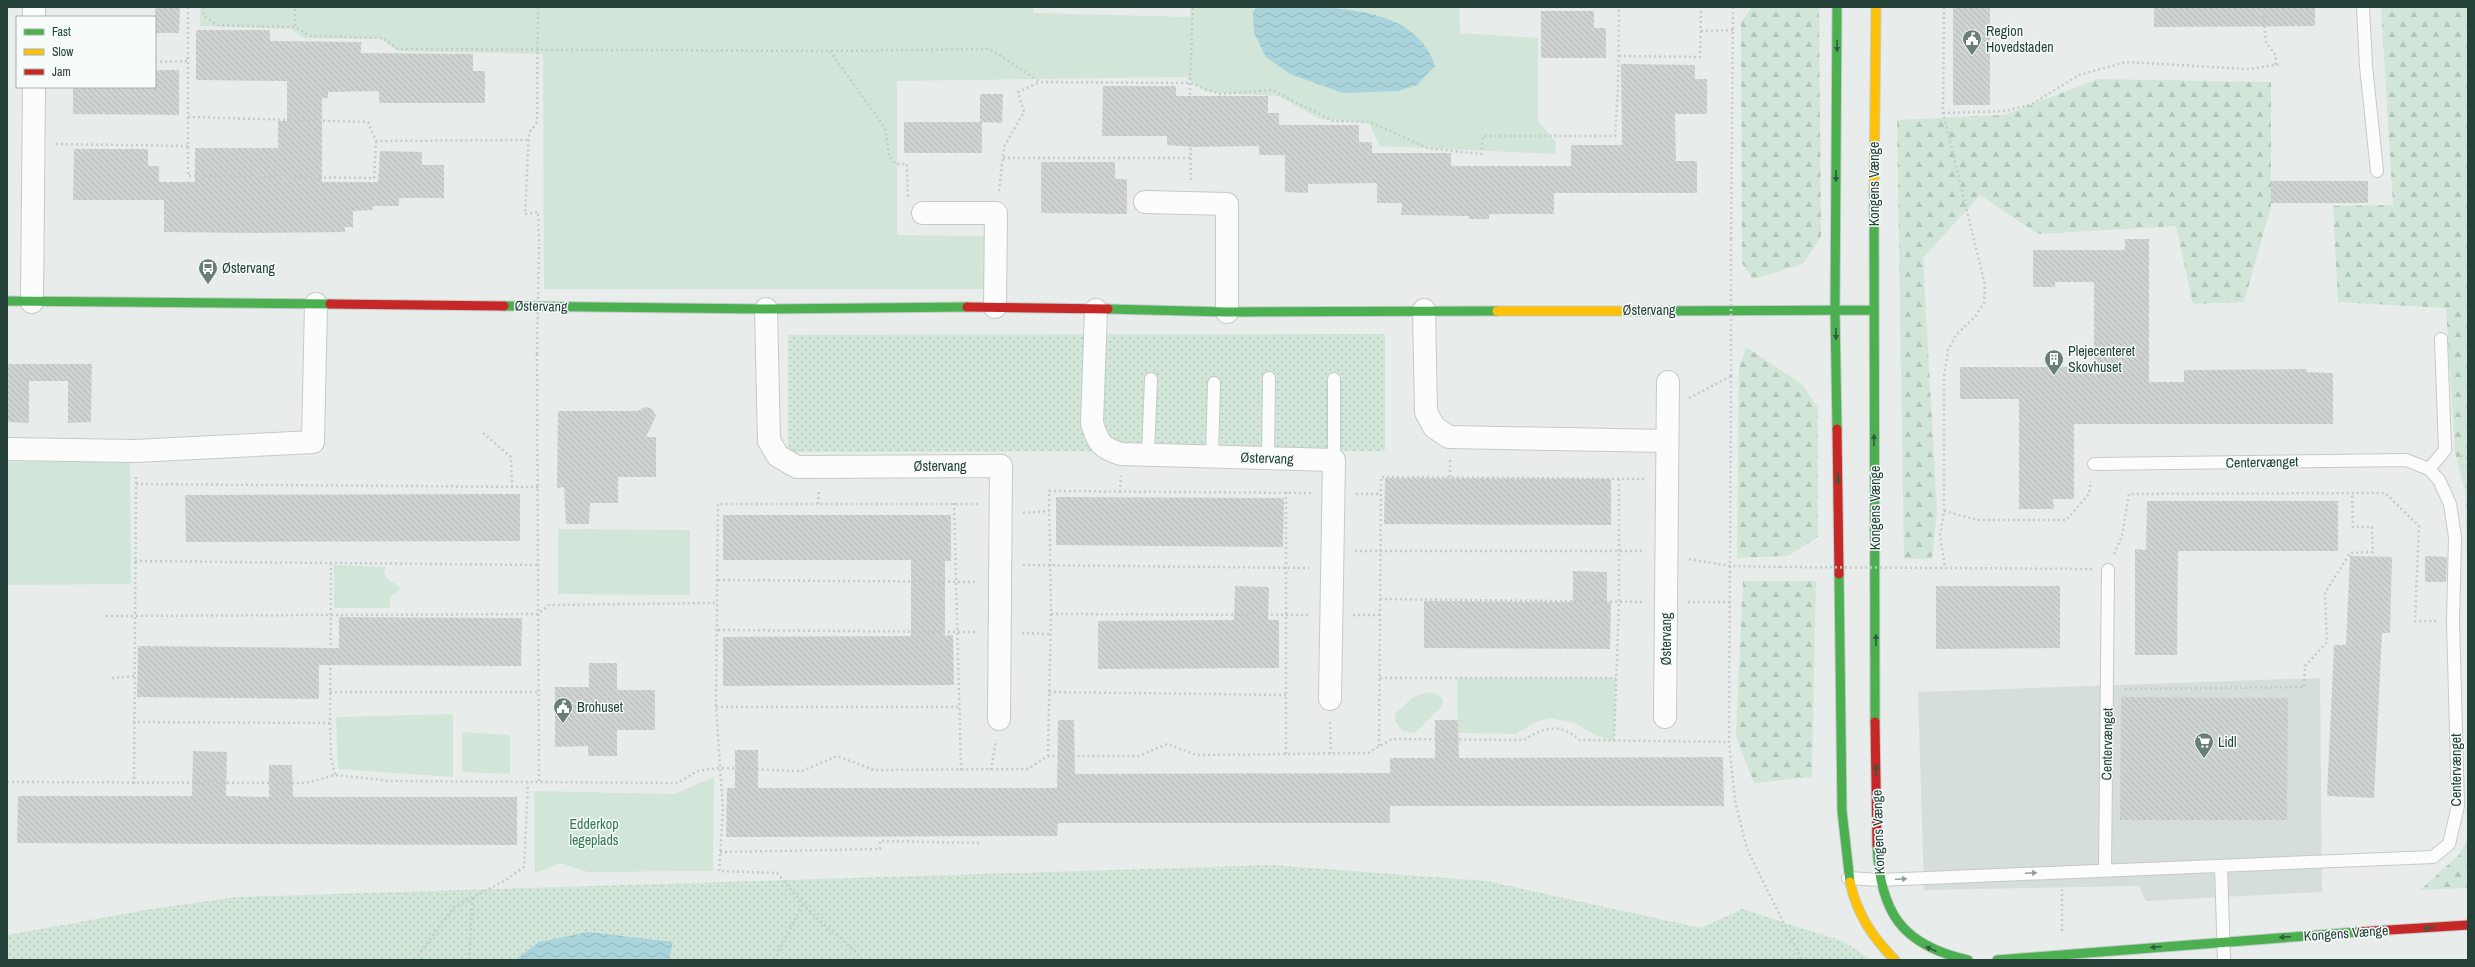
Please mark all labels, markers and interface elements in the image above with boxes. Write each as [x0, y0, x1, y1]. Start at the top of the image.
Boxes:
legend [16, 16, 156, 88]
place label: Region Hovedstaden [1986, 22, 2054, 56]
text: Fast [52, 24, 71, 40]
public building icon: Region Hovedstaden [1961, 28, 1983, 56]
one-way arrow [1834, 40, 1840, 53]
text: Slow [52, 44, 74, 60]
text: Jam [52, 64, 71, 80]
street label: Kongens Vænge [1865, 142, 1883, 226]
one-way arrow [1833, 170, 1839, 183]
bus stop icon: Østervang [197, 257, 219, 285]
place label: Østervang [222, 259, 276, 277]
street label: Østervang [514, 297, 568, 315]
street label: Østervang [1623, 301, 1676, 319]
one-way arrow [1833, 328, 1839, 341]
place label: Plejecenteret Skovhuset [2068, 342, 2135, 376]
building icon: Plejecenteret Skovhuset [2043, 348, 2065, 376]
one-way arrow [1871, 433, 1877, 446]
street label: Østervang [1240, 448, 1294, 468]
street label: Centervænget [2225, 452, 2299, 472]
street label: Østervang [914, 457, 967, 475]
street label: Kongens Vænge [1866, 466, 1884, 550]
one-way arrow [1835, 472, 1841, 485]
street label: Østervang [1657, 612, 1675, 665]
one-way arrow [1873, 633, 1879, 646]
public building icon: Brohuset [552, 696, 574, 724]
place label: Brohuset [577, 698, 623, 716]
street label: Centervænget [2097, 707, 2117, 781]
supermarket icon: Lidl [2193, 731, 2215, 759]
place label: Lidl [2218, 733, 2237, 751]
street label: Centervænget [2447, 734, 2465, 806]
one-way arrow [1873, 764, 1880, 776]
street label: Kongens Vænge [1868, 789, 1888, 875]
park label: Edderkop legeplads [569, 815, 619, 849]
one-way arrow [2025, 870, 2037, 877]
one-way arrow [1895, 876, 1907, 883]
street label: Kongens Vænge [2303, 921, 2389, 945]
one-way arrow [2423, 924, 2435, 931]
one-way arrow [2279, 934, 2291, 941]
one-way arrow [2150, 943, 2162, 950]
one-way arrow [1925, 946, 1936, 952]

